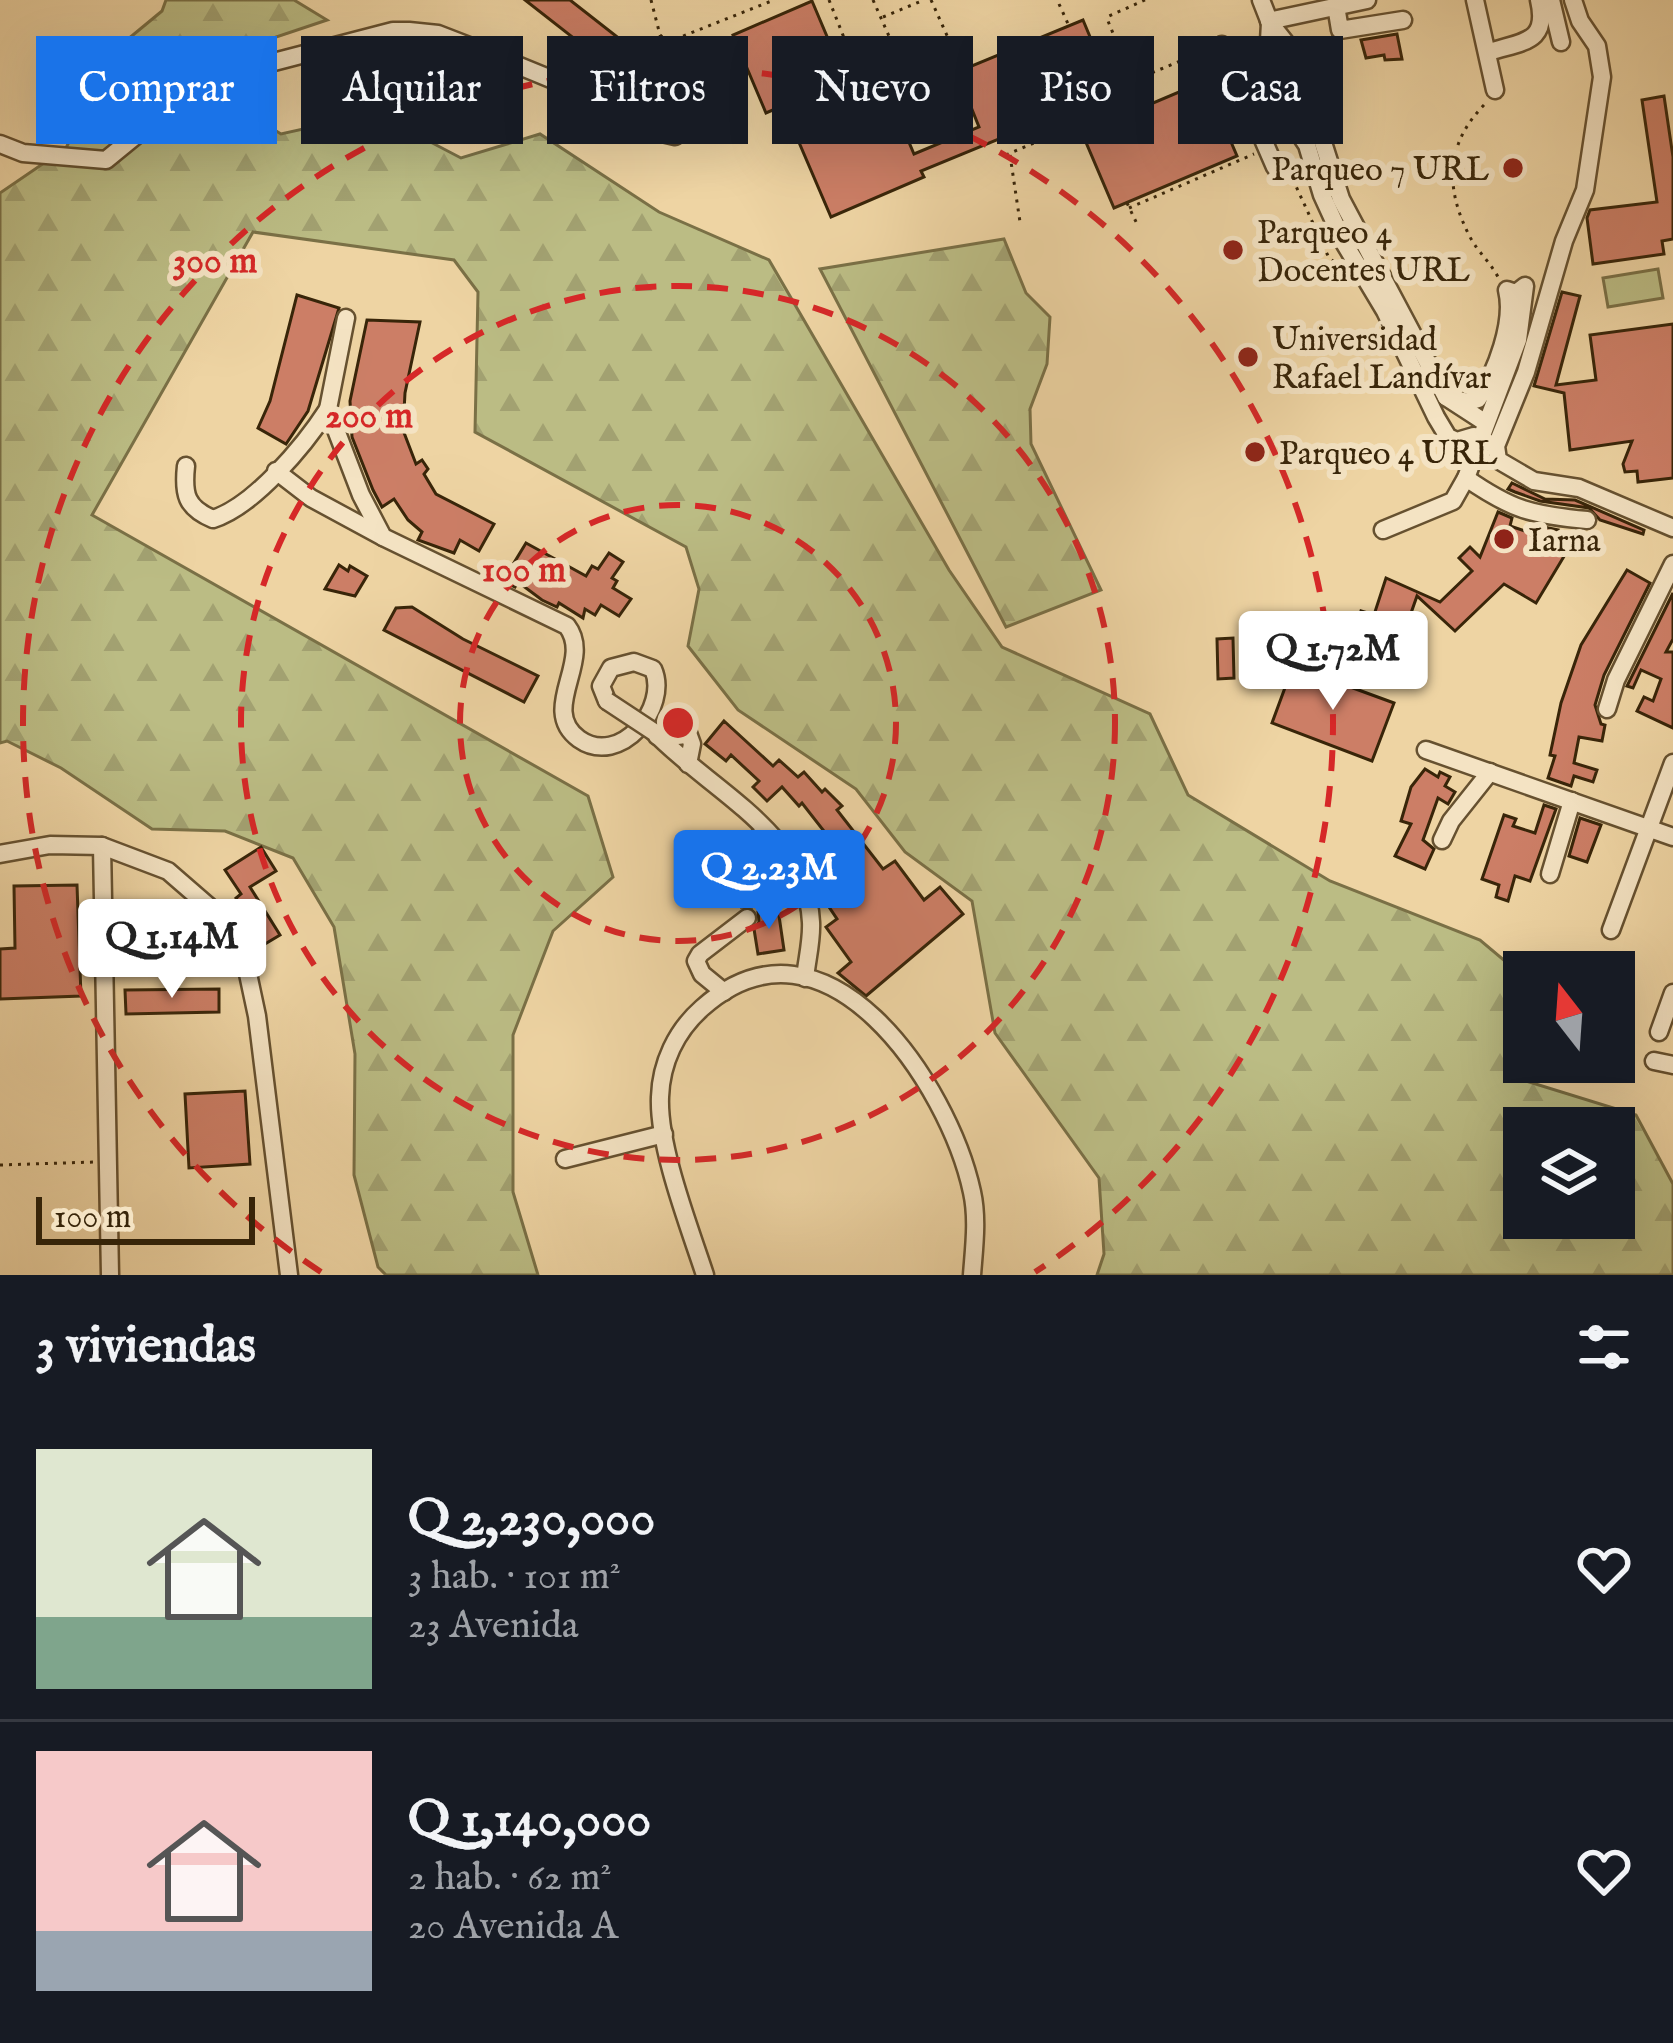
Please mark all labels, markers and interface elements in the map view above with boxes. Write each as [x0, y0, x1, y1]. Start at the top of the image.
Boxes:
chip: Comprar [36, 36, 277, 144]
chip: Alquilar [301, 36, 523, 144]
chip: Filtros [547, 36, 748, 144]
chip: Nuevo [772, 36, 973, 144]
chip: Piso [997, 36, 1154, 144]
chip: Casa [1178, 36, 1343, 144]
place label: Parqueo 7 URL [1271, 150, 1490, 192]
marker: Parqueo 7 URL [1500, 155, 1526, 181]
place label: Parqueo 4 Docentes URL [1257, 213, 1470, 293]
marker: Parqueo 4 Docentes URL [1220, 237, 1246, 263]
text: 300 m [173, 239, 257, 285]
place label: Universidad Rafael Landívar [1272, 320, 1491, 400]
marker: Universidad Rafael Landívar [1235, 344, 1261, 370]
text: 200 m [325, 394, 413, 440]
place label: Parqueo 4 URL [1279, 434, 1498, 476]
marker: Parqueo 4 URL [1242, 439, 1268, 465]
place label: Iarna [1528, 521, 1601, 563]
marker: Iarna [1491, 526, 1517, 552]
text: 100 m [482, 548, 566, 594]
pin: Q 1.72M [1222, 611, 1444, 713]
text: Q 1.72M [1266, 625, 1400, 674]
centre of rings [657, 702, 699, 744]
pin: Q 2.23M [658, 830, 880, 932]
text: Q 2.23M [701, 844, 837, 893]
pin: Q 1.14M [61, 899, 283, 1001]
text: Q 1.14M [105, 913, 239, 962]
north arrow [1503, 951, 1635, 1083]
map controls [1503, 951, 1635, 1239]
button: layers [1503, 1107, 1635, 1239]
scale bar [36, 1191, 255, 1244]
text: 100 m [54, 1197, 131, 1239]
icon: filters [1571, 1314, 1637, 1380]
text: 3 viviendas [36, 1315, 256, 1380]
text: Q 2,230,000 [408, 1488, 655, 1553]
icon: home [132, 1497, 276, 1641]
icon: heart [1571, 1536, 1637, 1602]
text: 3 hab. · 101 m² [408, 1553, 621, 1602]
text: 23 Avenida [408, 1602, 579, 1651]
text: Q 1,140,000 [408, 1789, 651, 1854]
icon: home [132, 1799, 276, 1943]
icon: heart [1571, 1838, 1637, 1904]
text: 2 hab. · 62 m² [408, 1854, 612, 1903]
text: 20 Avenida A [408, 1903, 618, 1952]

